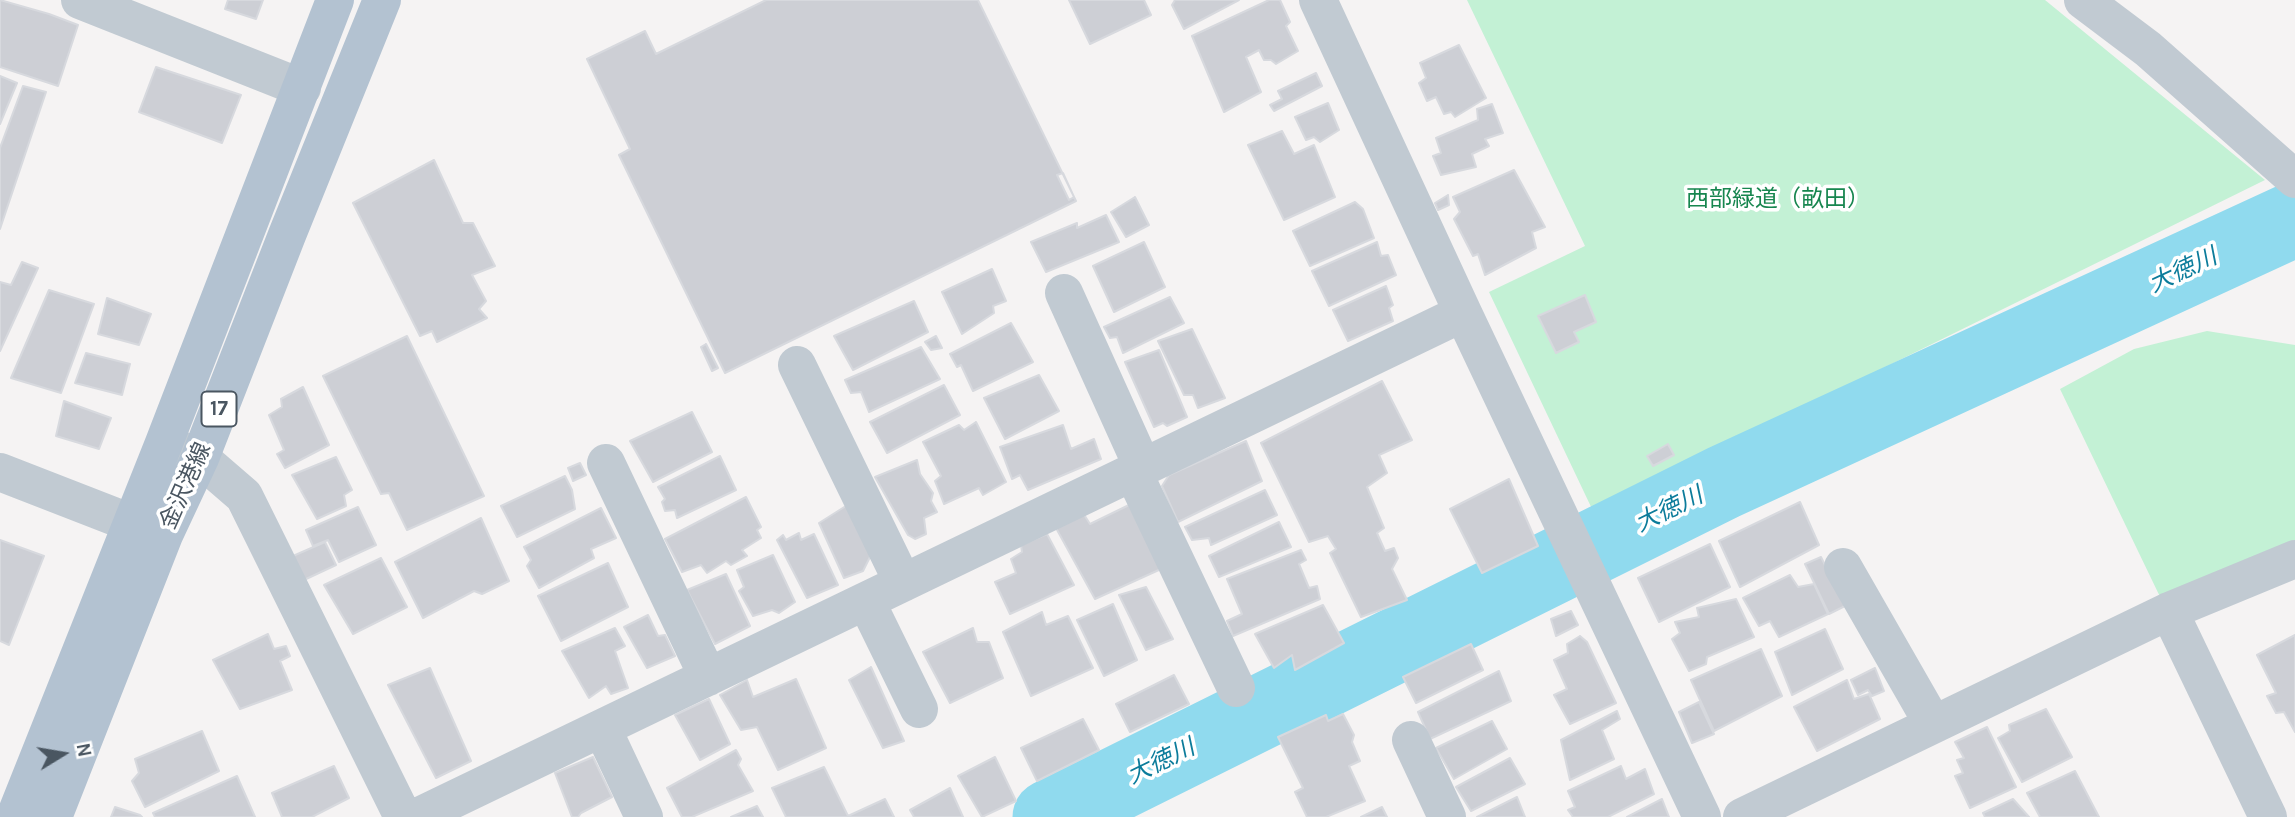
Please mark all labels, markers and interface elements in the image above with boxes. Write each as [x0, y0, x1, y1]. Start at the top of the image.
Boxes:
park label: 西部緑道（畝田） [1686, 185, 1870, 213]
water label: 大徳川 [2144, 243, 2222, 299]
road number: 17 [202, 392, 236, 426]
street label: 金沢港線 [155, 438, 217, 534]
water label: 大徳川 [1630, 481, 1708, 539]
north arrow [28, 719, 98, 789]
water label: 大徳川 [1122, 733, 1200, 791]
text: N [72, 741, 96, 759]

